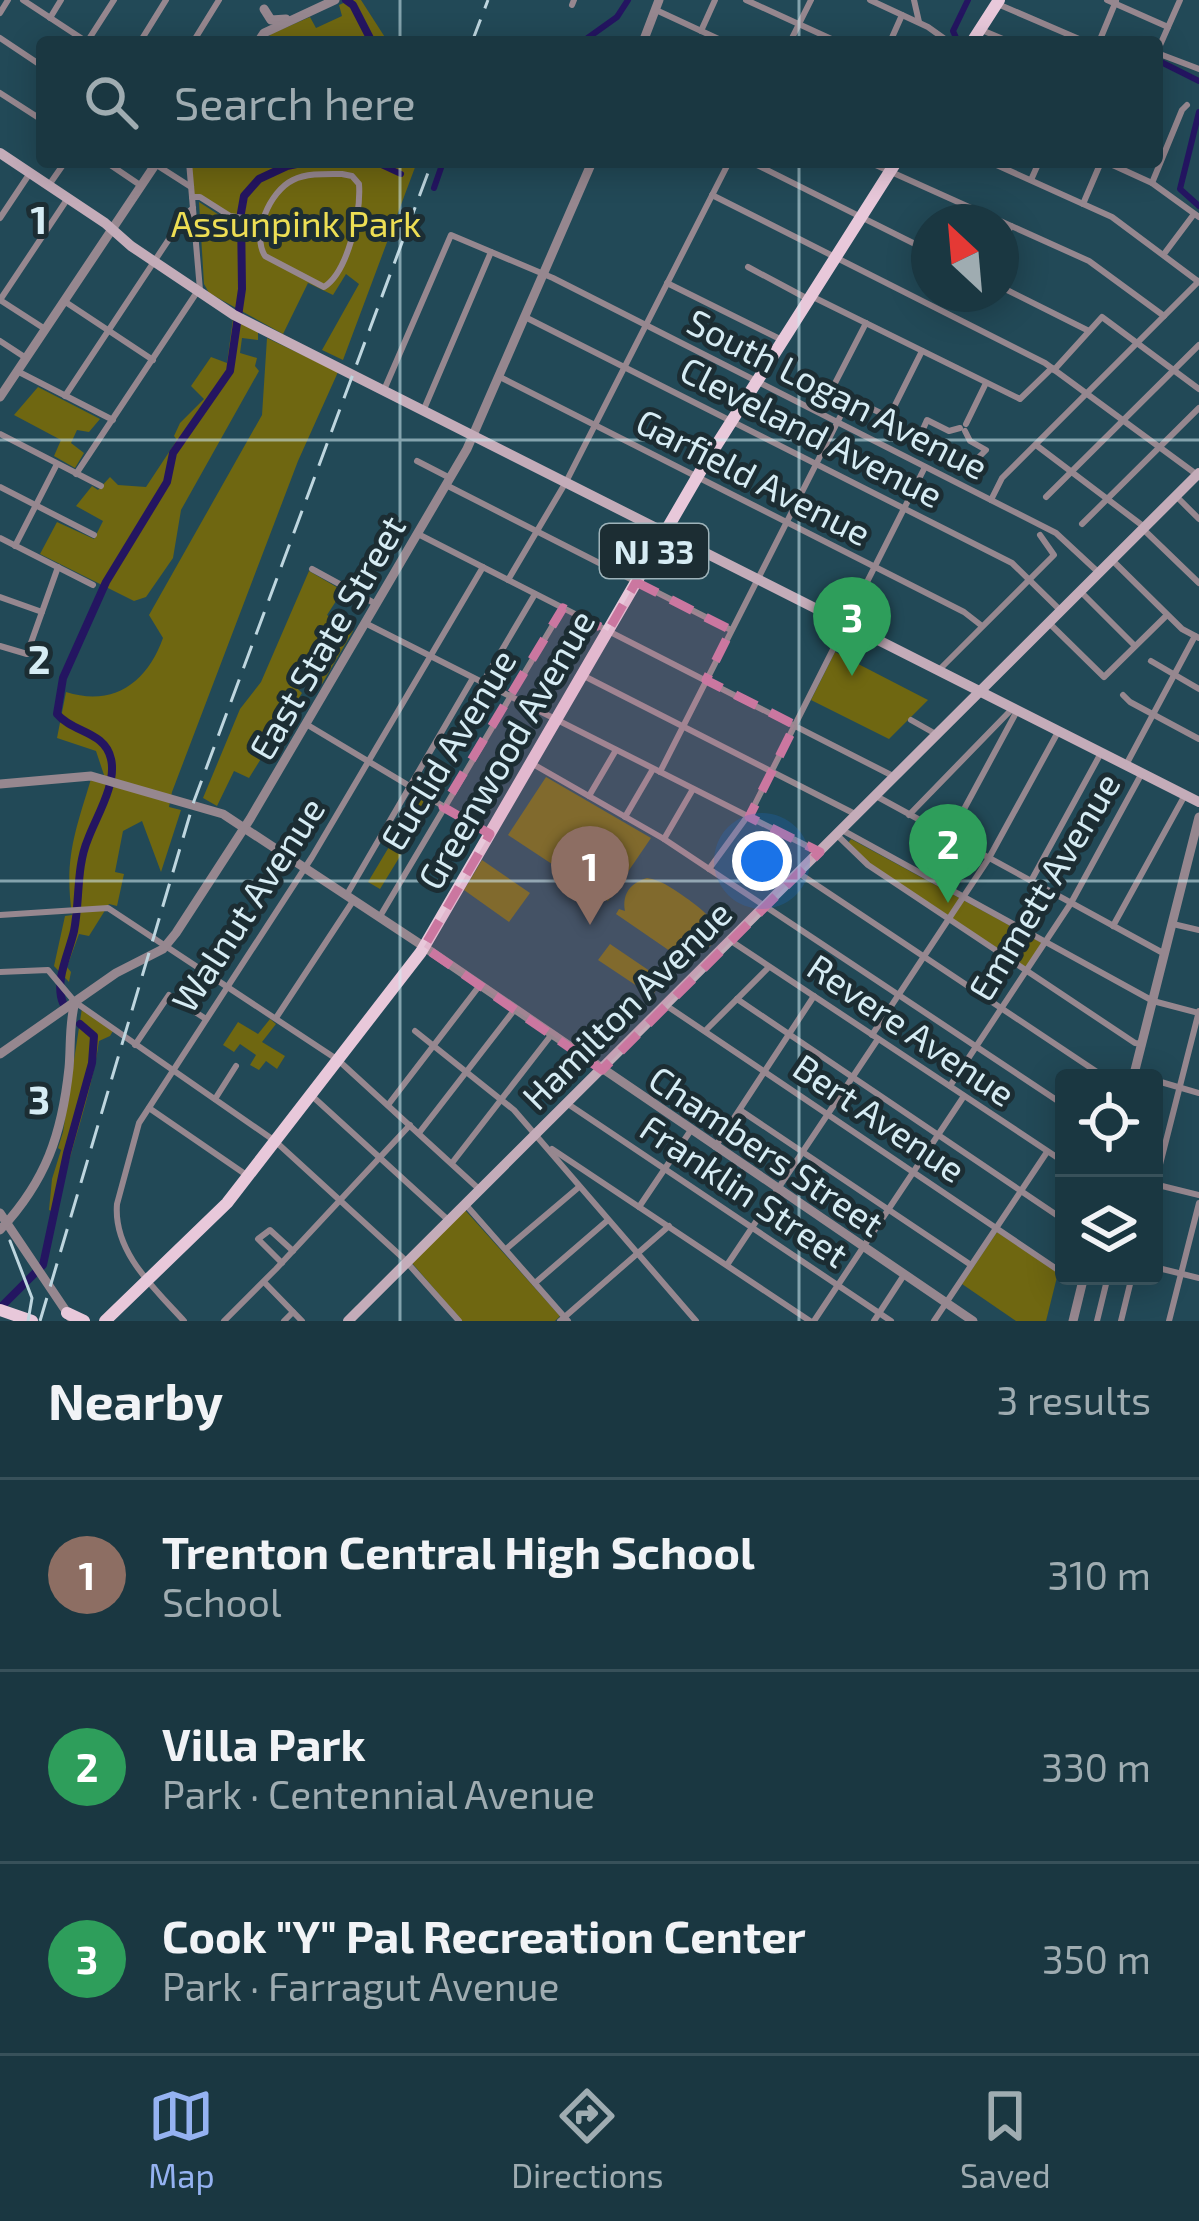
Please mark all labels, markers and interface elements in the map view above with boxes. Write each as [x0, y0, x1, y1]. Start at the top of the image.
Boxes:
search box [36, 36, 1163, 168]
icon: search [78, 69, 144, 135]
text: Search here [174, 75, 416, 129]
text: 1 [31, 195, 47, 242]
park label: Assunpink Park [171, 201, 421, 244]
north arrow [911, 204, 1019, 312]
street label: South Logan Avenue [681, 299, 995, 487]
street label: Cleveland Avenue [674, 346, 950, 516]
street label: Garfield Avenue [630, 398, 878, 554]
street label: East State Street [239, 507, 413, 767]
road number: NJ 33 [600, 524, 708, 578]
pin: 3 [813, 577, 891, 676]
street label: Greenwood Avenue [408, 602, 602, 896]
text: 2 [28, 635, 50, 682]
street label: Euclid Avenue [370, 641, 524, 857]
street label: Emmett Avenue [958, 764, 1128, 1008]
street label: Walnut Avenue [162, 789, 332, 1019]
pin: 2 [909, 804, 987, 903]
pin: 1 [551, 826, 629, 925]
your location [732, 831, 792, 891]
street label: Hamilton Avenue [513, 891, 739, 1117]
street label: Revere Avenue [800, 944, 1024, 1114]
street label: Bert Avenue [786, 1044, 974, 1190]
street label: Chambers Street [642, 1056, 892, 1244]
map controls [1055, 1069, 1163, 1285]
button: locate [1055, 1069, 1163, 1177]
text: 3 [28, 1075, 50, 1122]
street label: Franklin Street [633, 1105, 857, 1275]
button: layers [1055, 1177, 1163, 1285]
text: Nearby [48, 1369, 223, 1430]
text: 3 results [997, 1376, 1151, 1423]
text: Trenton Central High School [162, 1524, 755, 1578]
text: 1 [79, 1551, 95, 1598]
text: 310 m [1047, 1551, 1151, 1598]
text: School [162, 1578, 282, 1625]
text: Villa Park [162, 1716, 366, 1770]
text: 2 [76, 1743, 98, 1790]
text: 330 m [1041, 1743, 1151, 1790]
text: Park · Centennial Avenue [162, 1770, 595, 1817]
text: Cook "Y" Pal Recreation Center [162, 1908, 806, 1962]
text: 3 [76, 1935, 98, 1982]
text: 350 m [1042, 1935, 1151, 1982]
text: Park · Farragut Avenue [162, 1962, 560, 2009]
tab: Map [148, 2083, 215, 2195]
tab: Directions [511, 2083, 663, 2195]
tab: Saved [960, 2083, 1051, 2195]

